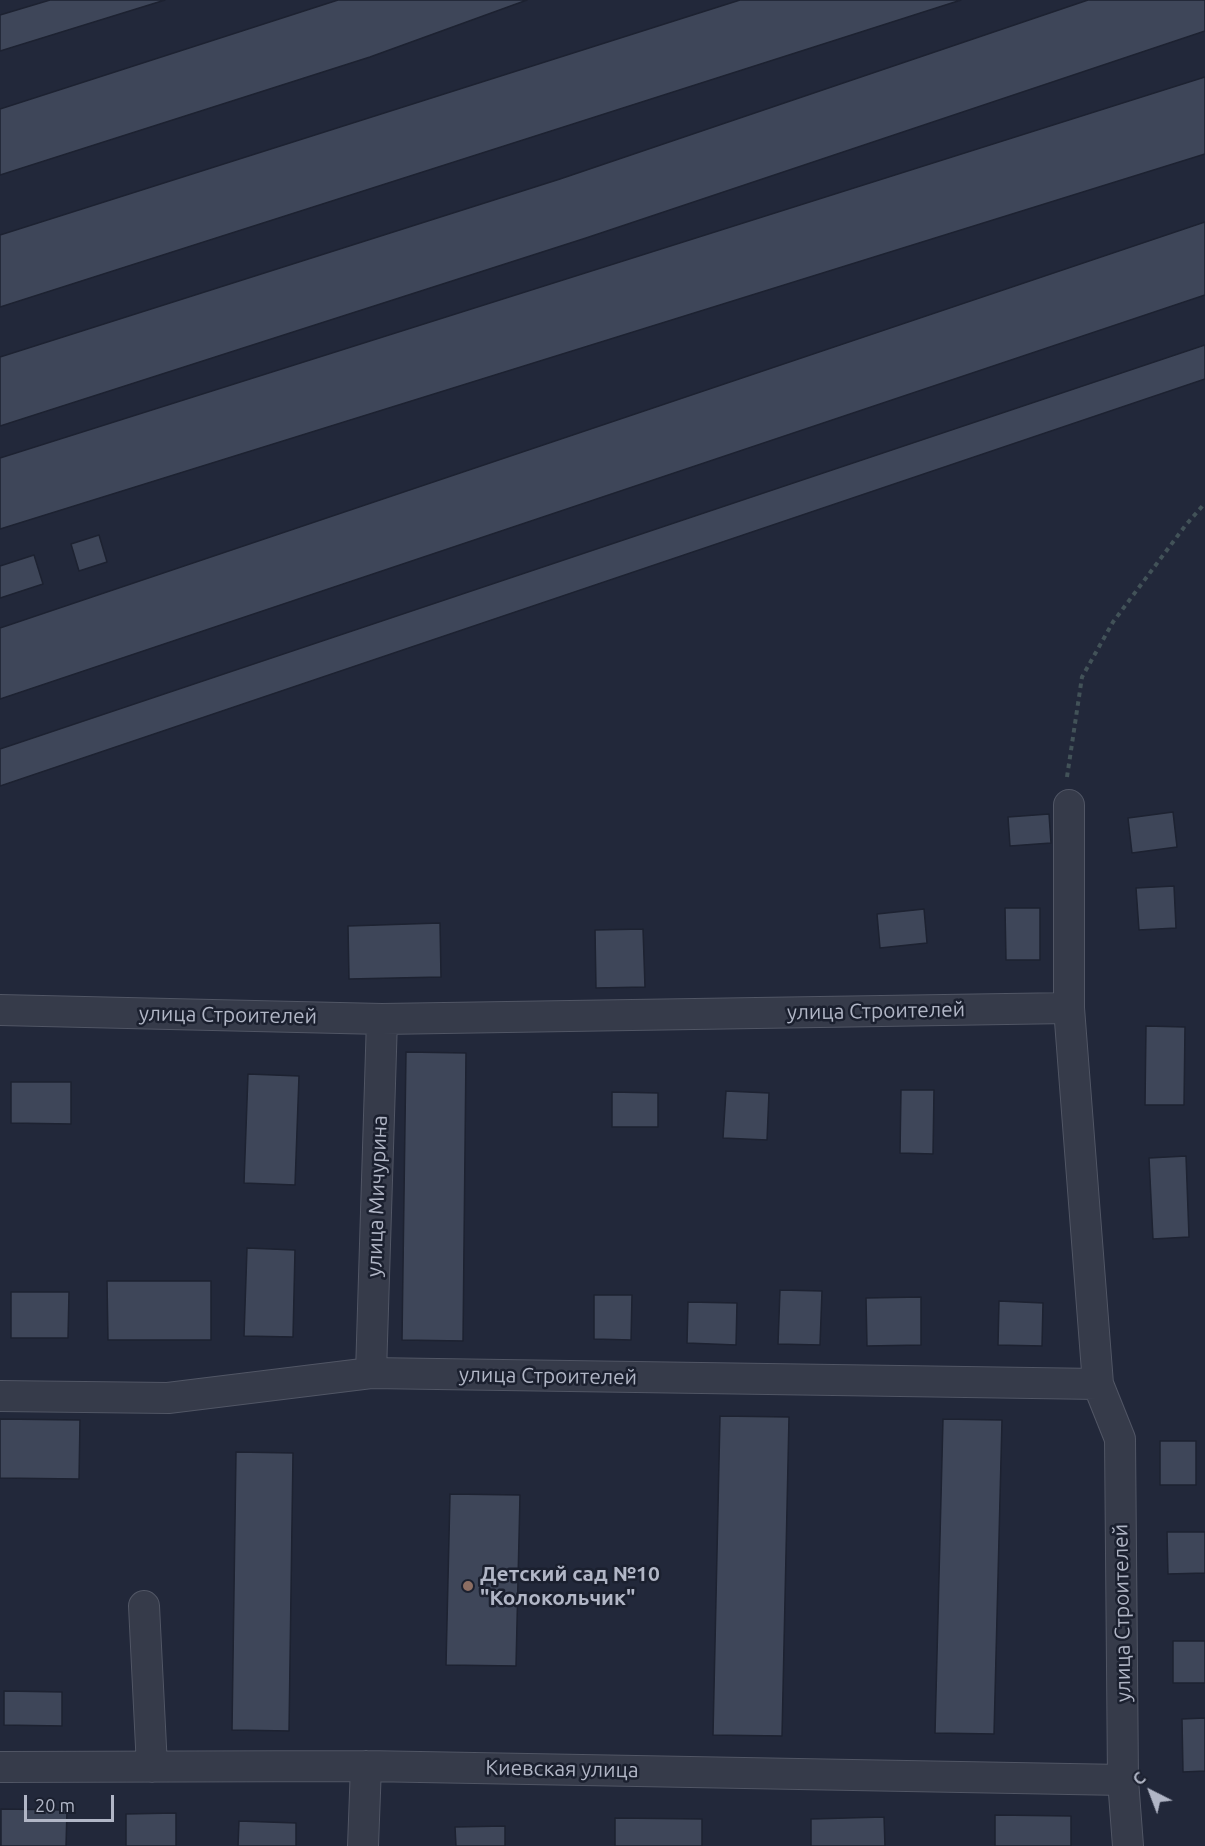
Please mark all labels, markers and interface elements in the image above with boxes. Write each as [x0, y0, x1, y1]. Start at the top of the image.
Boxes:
street label: улица Строителей [787, 997, 965, 1025]
street label: улица Строителей [139, 1001, 317, 1029]
street label: улица Мичурина [362, 1115, 392, 1277]
street label: улица Строителей [459, 1362, 637, 1390]
street label: улица Строителей [1108, 1524, 1136, 1702]
place label: Детский сад №10 "Колокольчик" [480, 1561, 660, 1611]
marker: Детский сад №10 "Колокольчик" [461, 1579, 475, 1593]
street label: Киевская улица [485, 1755, 639, 1783]
north arrow [1121, 1762, 1181, 1822]
text: С [1129, 1769, 1149, 1789]
scale bar [27, 1783, 117, 1821]
text: 20 m [35, 1795, 75, 1815]

